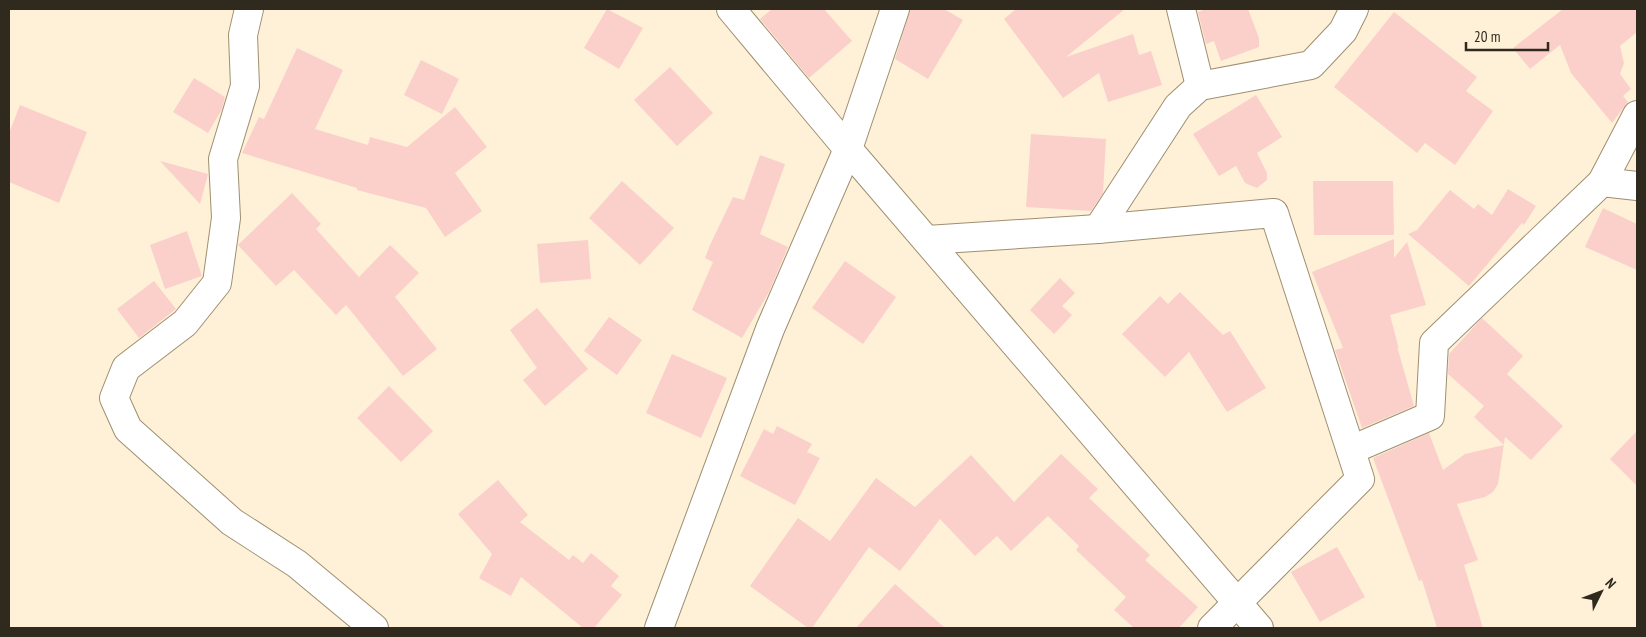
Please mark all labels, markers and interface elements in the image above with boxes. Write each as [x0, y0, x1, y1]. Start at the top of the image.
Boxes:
scale bar [1466, 20, 1548, 52]
text: 20 m [1474, 27, 1500, 46]
north arrow [1576, 567, 1626, 617]
text: N [1601, 574, 1620, 592]

